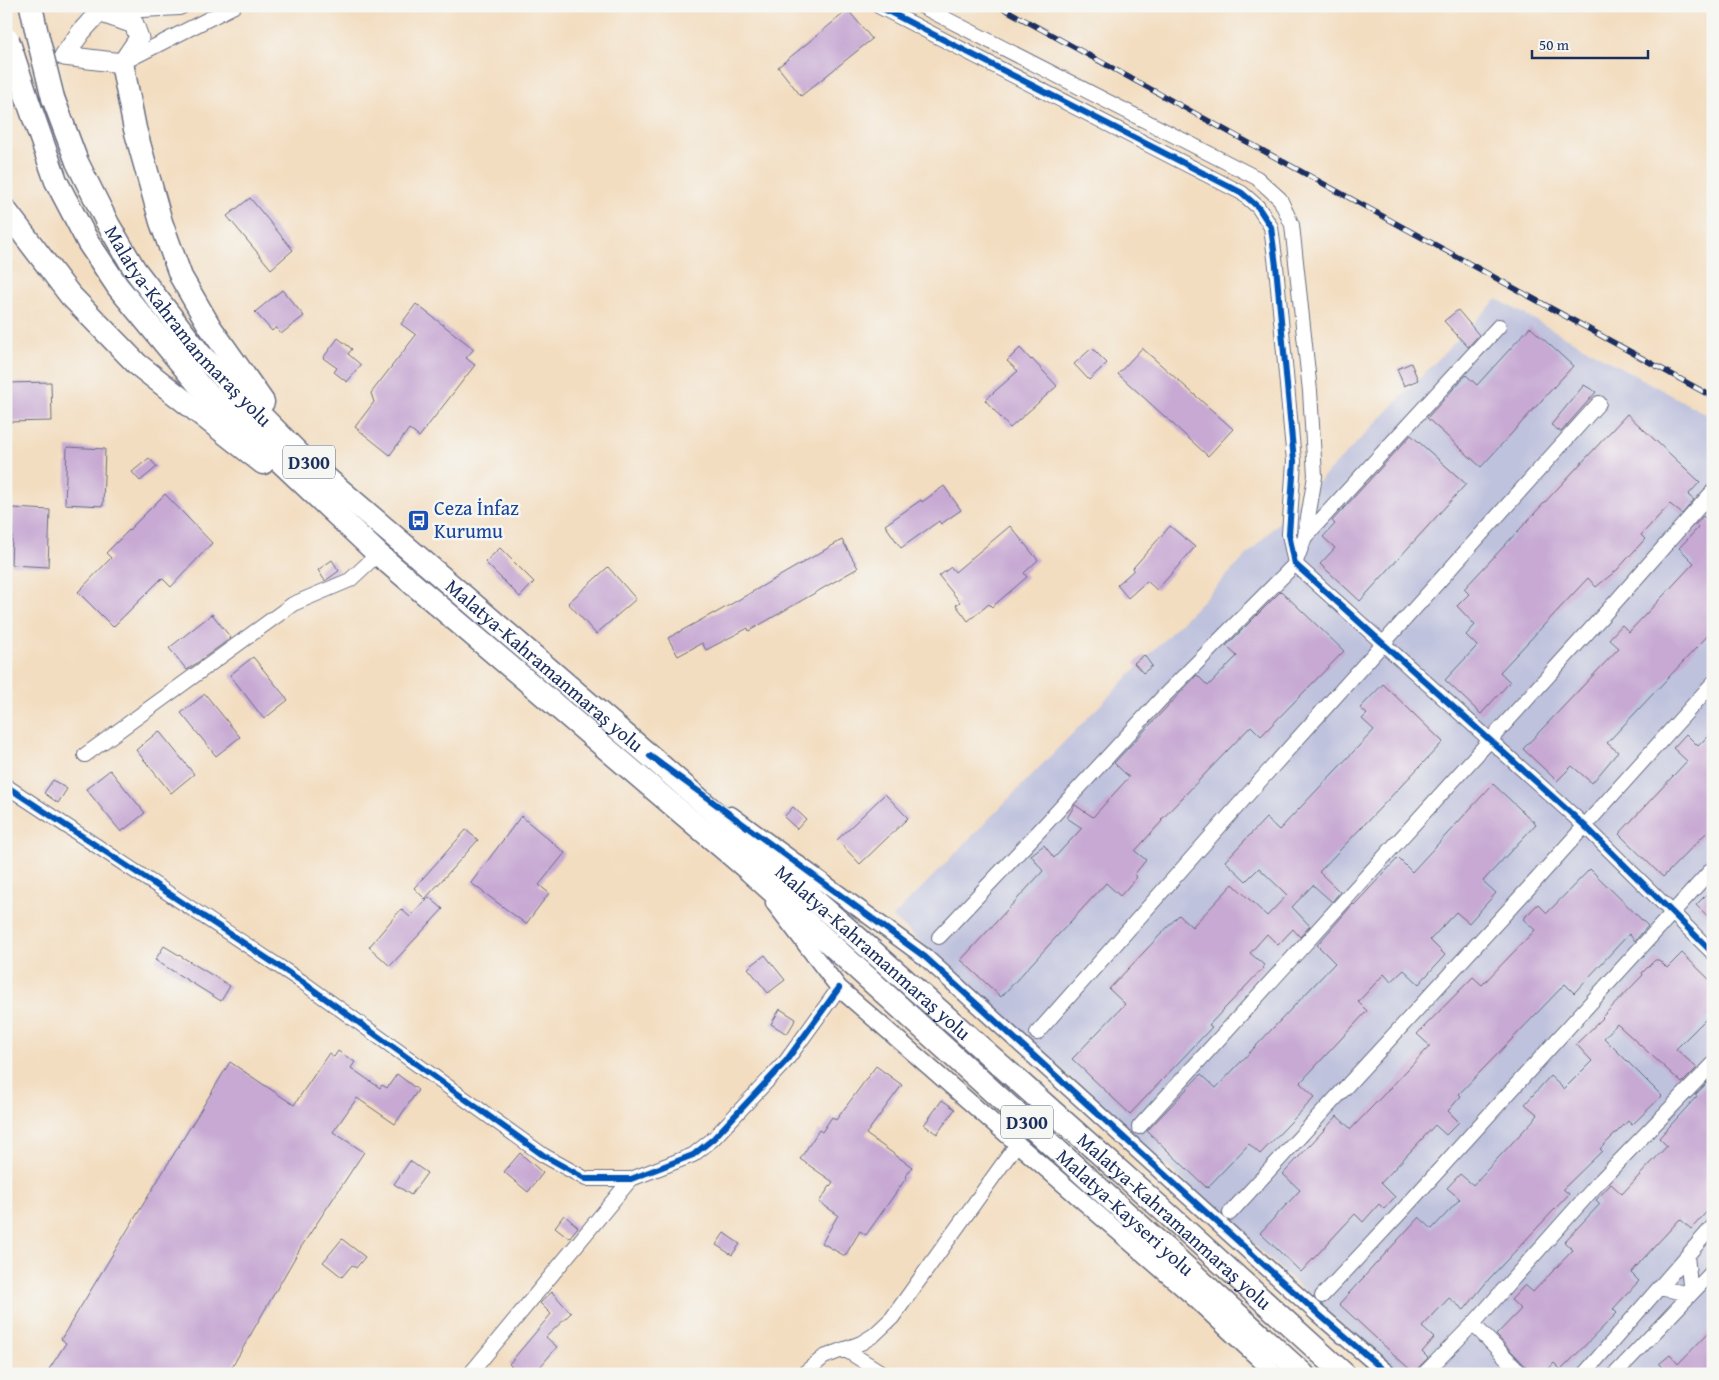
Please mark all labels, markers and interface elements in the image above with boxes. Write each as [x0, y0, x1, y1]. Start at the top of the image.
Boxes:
scale bar [1532, 28, 1648, 60]
text: 50 m [1539, 34, 1570, 55]
street label: Malatya-Kahramanmaraş yolu [98, 220, 279, 433]
road number: D300 [283, 446, 335, 478]
place label: Ceza İnfaz Kurumu [434, 493, 519, 545]
bus stop icon: Ceza İnfaz Kurumu [406, 508, 430, 532]
street label: Malatya-Kahramanmaraş yolu [439, 572, 650, 759]
street label: Malatya-Kahramanmaraş yolu [769, 857, 978, 1047]
road number: D300 [1001, 1106, 1053, 1138]
street label: Malatya-Kahramanmaraş yolu [1071, 1125, 1279, 1316]
street label: Malatya-Kayseri yolu [1050, 1142, 1201, 1282]

